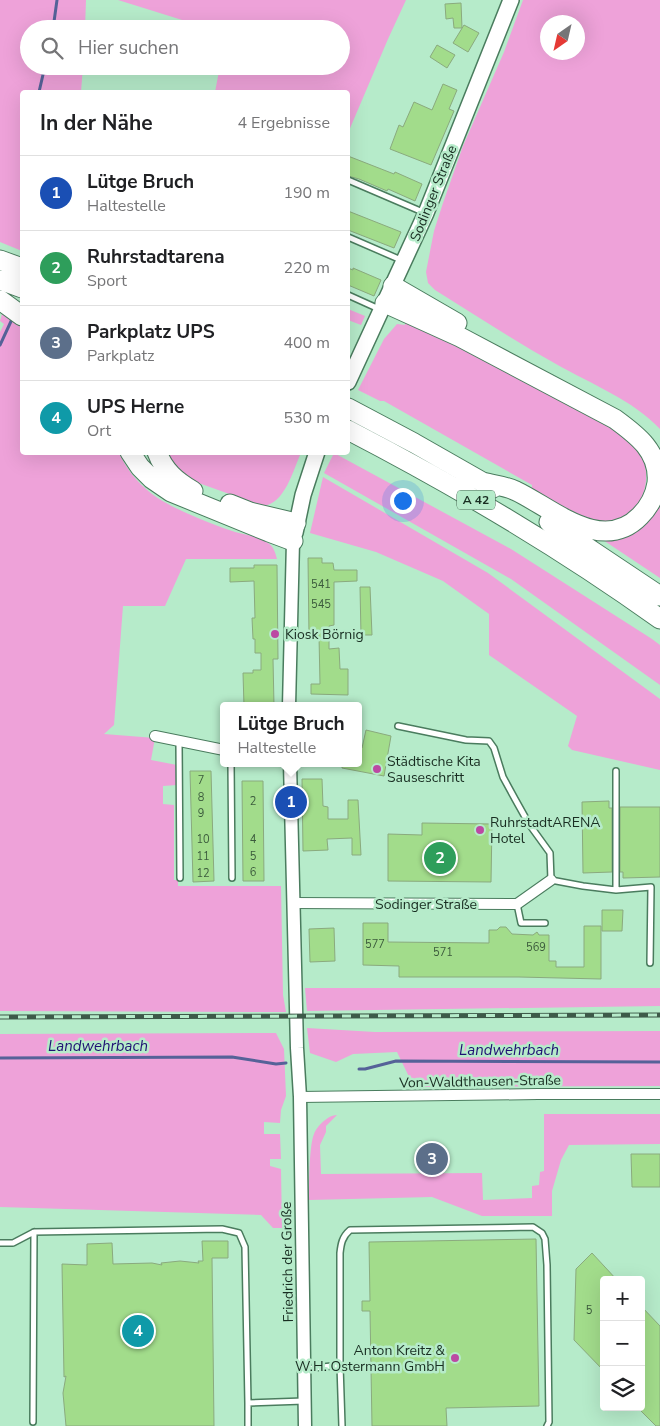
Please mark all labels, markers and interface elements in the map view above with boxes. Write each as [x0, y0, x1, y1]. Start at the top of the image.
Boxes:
north arrow [540, 15, 585, 60]
search box [20, 20, 350, 75]
icon: search [38, 34, 66, 62]
text: Hier suchen [78, 35, 179, 61]
text: In der Nähe [40, 109, 153, 137]
text: 4 Ergebnisse [237, 112, 330, 134]
street label: Sodinger Straße [406, 142, 461, 244]
text: Lütge Bruch [87, 169, 194, 195]
text: 1 [51, 182, 61, 204]
text: 190 m [283, 182, 330, 204]
text: Haltestelle [87, 195, 166, 217]
text: Ruhrstadtarena [87, 244, 225, 270]
text: 2 [51, 257, 61, 279]
text: 220 m [283, 257, 330, 279]
text: Sport [87, 270, 127, 292]
text: Parkplatz UPS [87, 319, 215, 345]
text: 3 [51, 332, 61, 354]
text: 400 m [283, 332, 330, 354]
text: Parkplatz [87, 345, 155, 367]
text: UPS Herne [87, 394, 184, 420]
text: 4 [51, 407, 61, 429]
text: 530 m [283, 407, 330, 429]
text: Ort [87, 420, 111, 442]
your location [390, 488, 416, 514]
road number: A 42 [457, 490, 495, 510]
house number: 541 [311, 577, 331, 592]
house number: 545 [311, 597, 331, 612]
place label: Kiosk Börnig [285, 625, 364, 644]
marker: Kiosk Börnig [269, 628, 281, 640]
popup [220, 702, 362, 767]
text: Lütge Bruch [237, 711, 345, 737]
text: Haltestelle [237, 737, 316, 759]
place label: Städtische Kita Sauseschritt [387, 752, 481, 787]
marker: Städtische Kita Sauseschritt [371, 763, 383, 775]
house number: 7 [198, 773, 204, 788]
pin: 1 [275, 783, 307, 821]
house number: 8 [198, 790, 205, 805]
house number: 2 [250, 794, 256, 809]
house number: 9 [198, 806, 204, 821]
place label: RuhrstadtARENA Hotel [490, 813, 600, 848]
marker: RuhrstadtARENA Hotel [474, 824, 486, 836]
house number: 10 [196, 832, 210, 847]
house number: 4 [250, 832, 257, 847]
pin: 2 [424, 839, 456, 877]
house number: 11 [196, 849, 210, 864]
house number: 5 [250, 849, 257, 864]
house number: 6 [250, 865, 257, 880]
house number: 12 [196, 866, 210, 881]
street label: Sodinger Straße [375, 895, 477, 914]
house number: 577 [365, 937, 385, 952]
house number: 569 [526, 940, 546, 955]
house number: 571 [433, 945, 453, 960]
water label: Landwehrbach [48, 1036, 148, 1056]
water label: Landwehrbach [459, 1040, 559, 1060]
street label: Von-Waldthausen-Straße [398, 1071, 561, 1092]
pin: 3 [416, 1140, 448, 1178]
street label: Friedrich der Große [277, 1201, 298, 1323]
map controls [600, 1276, 645, 1411]
button: + [600, 1276, 645, 1321]
house number: 5 [586, 1303, 593, 1318]
pin: 4 [122, 1312, 154, 1350]
button: − [600, 1321, 645, 1366]
place label: Anton Kreitz & W.H. Ostermann GmbH [295, 1341, 445, 1376]
marker: Anton Kreitz & W.H. Ostermann GmbH [449, 1352, 461, 1364]
button: layers [600, 1366, 645, 1411]

